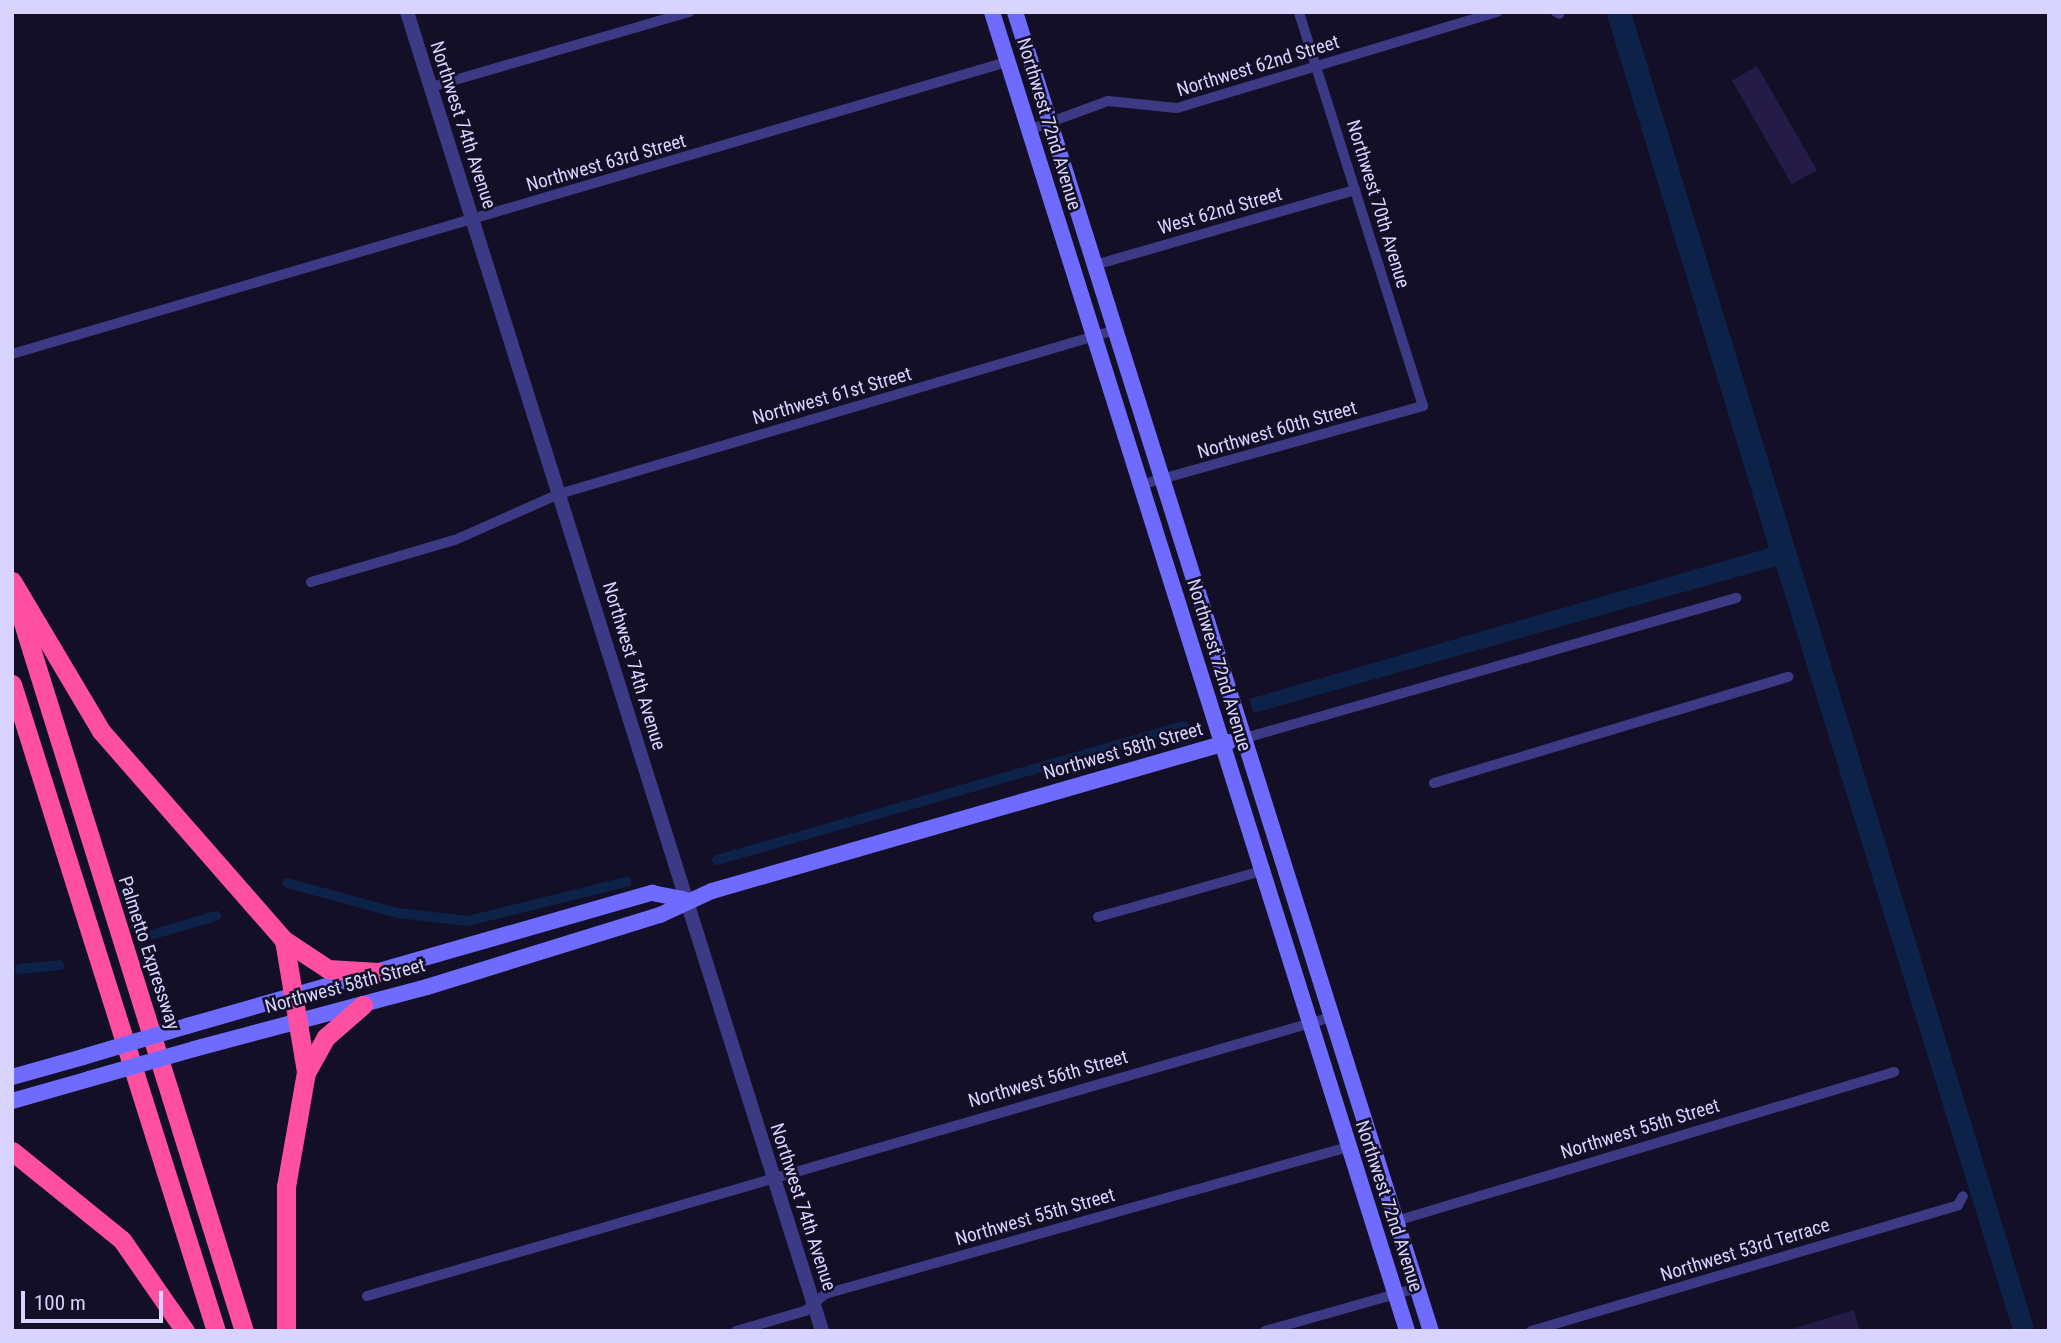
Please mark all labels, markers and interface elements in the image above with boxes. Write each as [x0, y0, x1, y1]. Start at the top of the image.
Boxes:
street label: Northwest 62nd Street [1174, 30, 1342, 102]
street label: Northwest 72nd Avenue [1012, 35, 1086, 213]
street label: Northwest 74th Avenue [425, 38, 501, 212]
street label: Northwest 70th Avenue [1342, 117, 1414, 291]
street label: Northwest 63rd Street [524, 129, 688, 197]
street label: West 62nd Street [1155, 182, 1285, 240]
street label: Northwest 61st Street [750, 362, 914, 430]
street label: Northwest 60th Street [1195, 396, 1359, 464]
street label: Northwest 72nd Avenue [1182, 576, 1256, 754]
street label: Northwest 74th Avenue [598, 579, 670, 753]
street label: Northwest 58th Street [1041, 717, 1205, 785]
street label: Palmetto Expressway [113, 873, 185, 1033]
street label: Northwest 58th Street [263, 954, 427, 1018]
street label: Northwest 56th Street [966, 1045, 1130, 1113]
street label: Northwest 55th Street [1558, 1094, 1722, 1164]
street label: Northwest 72nd Avenue [1351, 1117, 1427, 1295]
street label: Northwest 74th Avenue [765, 1120, 841, 1294]
street label: Northwest 55th Street [953, 1183, 1117, 1251]
street label: Northwest 53rd Terrace [1657, 1213, 1833, 1287]
scale bar [24, 1276, 166, 1320]
text: 100 m [34, 1291, 86, 1315]

